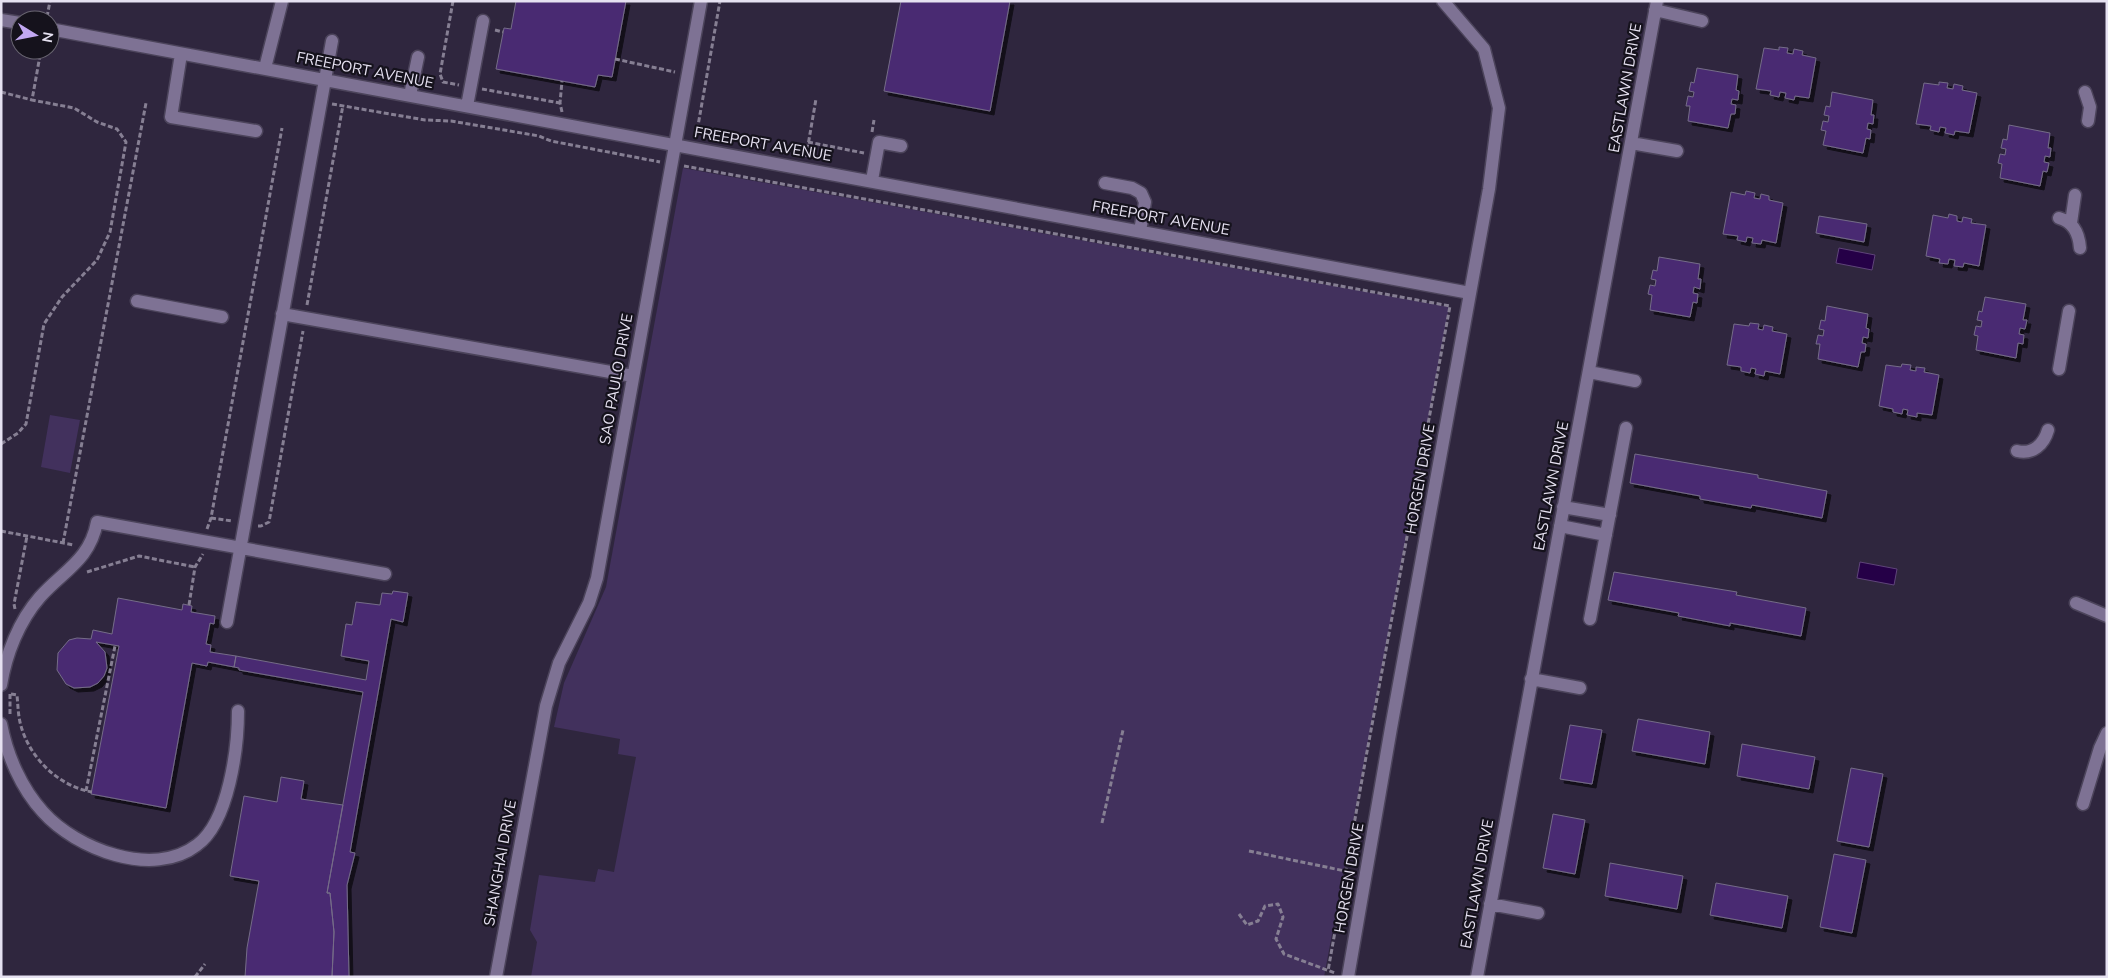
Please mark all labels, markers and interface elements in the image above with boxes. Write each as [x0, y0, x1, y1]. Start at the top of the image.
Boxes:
north arrow [10, 10, 60, 60]
street label: EASTLAWN DRIVE [1604, 22, 1646, 154]
text: N [37, 30, 58, 44]
street label: FREEPORT AVENUE [295, 47, 435, 93]
street label: FREEPORT AVENUE [693, 122, 833, 166]
street label: FREEPORT AVENUE [1091, 196, 1231, 240]
street label: SAO PAULO DRIVE [595, 312, 637, 446]
street label: EASTLAWN DRIVE [1529, 420, 1573, 552]
street label: HORGEN DRIVE [1400, 422, 1440, 536]
street label: SHANGHAI DRIVE [479, 798, 521, 928]
street label: EASTLAWN DRIVE [1456, 818, 1498, 950]
street label: HORGEN DRIVE [1329, 821, 1369, 935]

